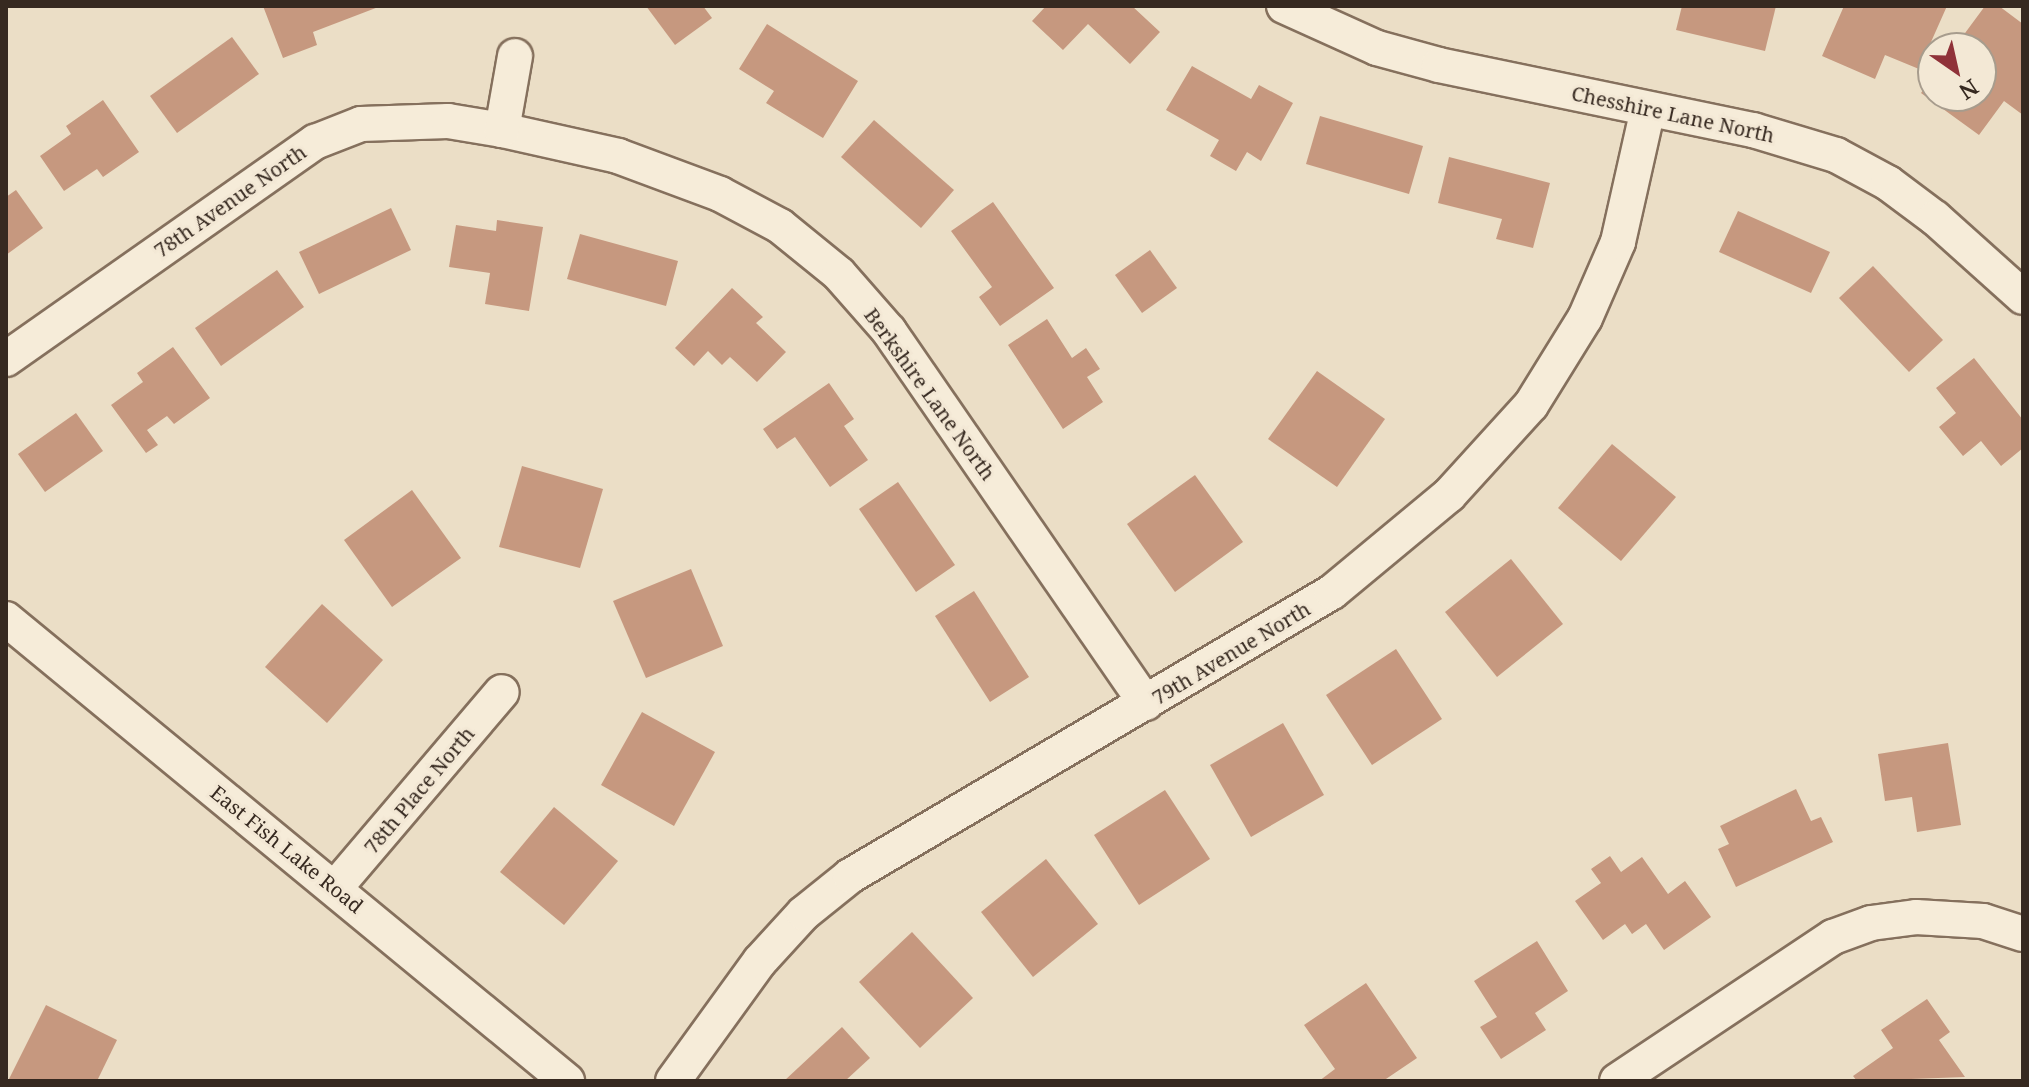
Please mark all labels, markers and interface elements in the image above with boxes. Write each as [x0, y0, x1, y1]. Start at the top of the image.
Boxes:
north arrow [1917, 32, 1997, 112]
text: N [1954, 73, 1985, 108]
street label: Chesshire Lane North [1569, 81, 1777, 147]
street label: 78th Avenue North [149, 140, 311, 262]
street label: Berkshire Lane North [860, 303, 1000, 485]
street label: 79th Avenue North [1148, 596, 1314, 710]
street label: 78th Place North [359, 722, 479, 858]
street label: East Fish Lake Road [206, 780, 368, 918]

